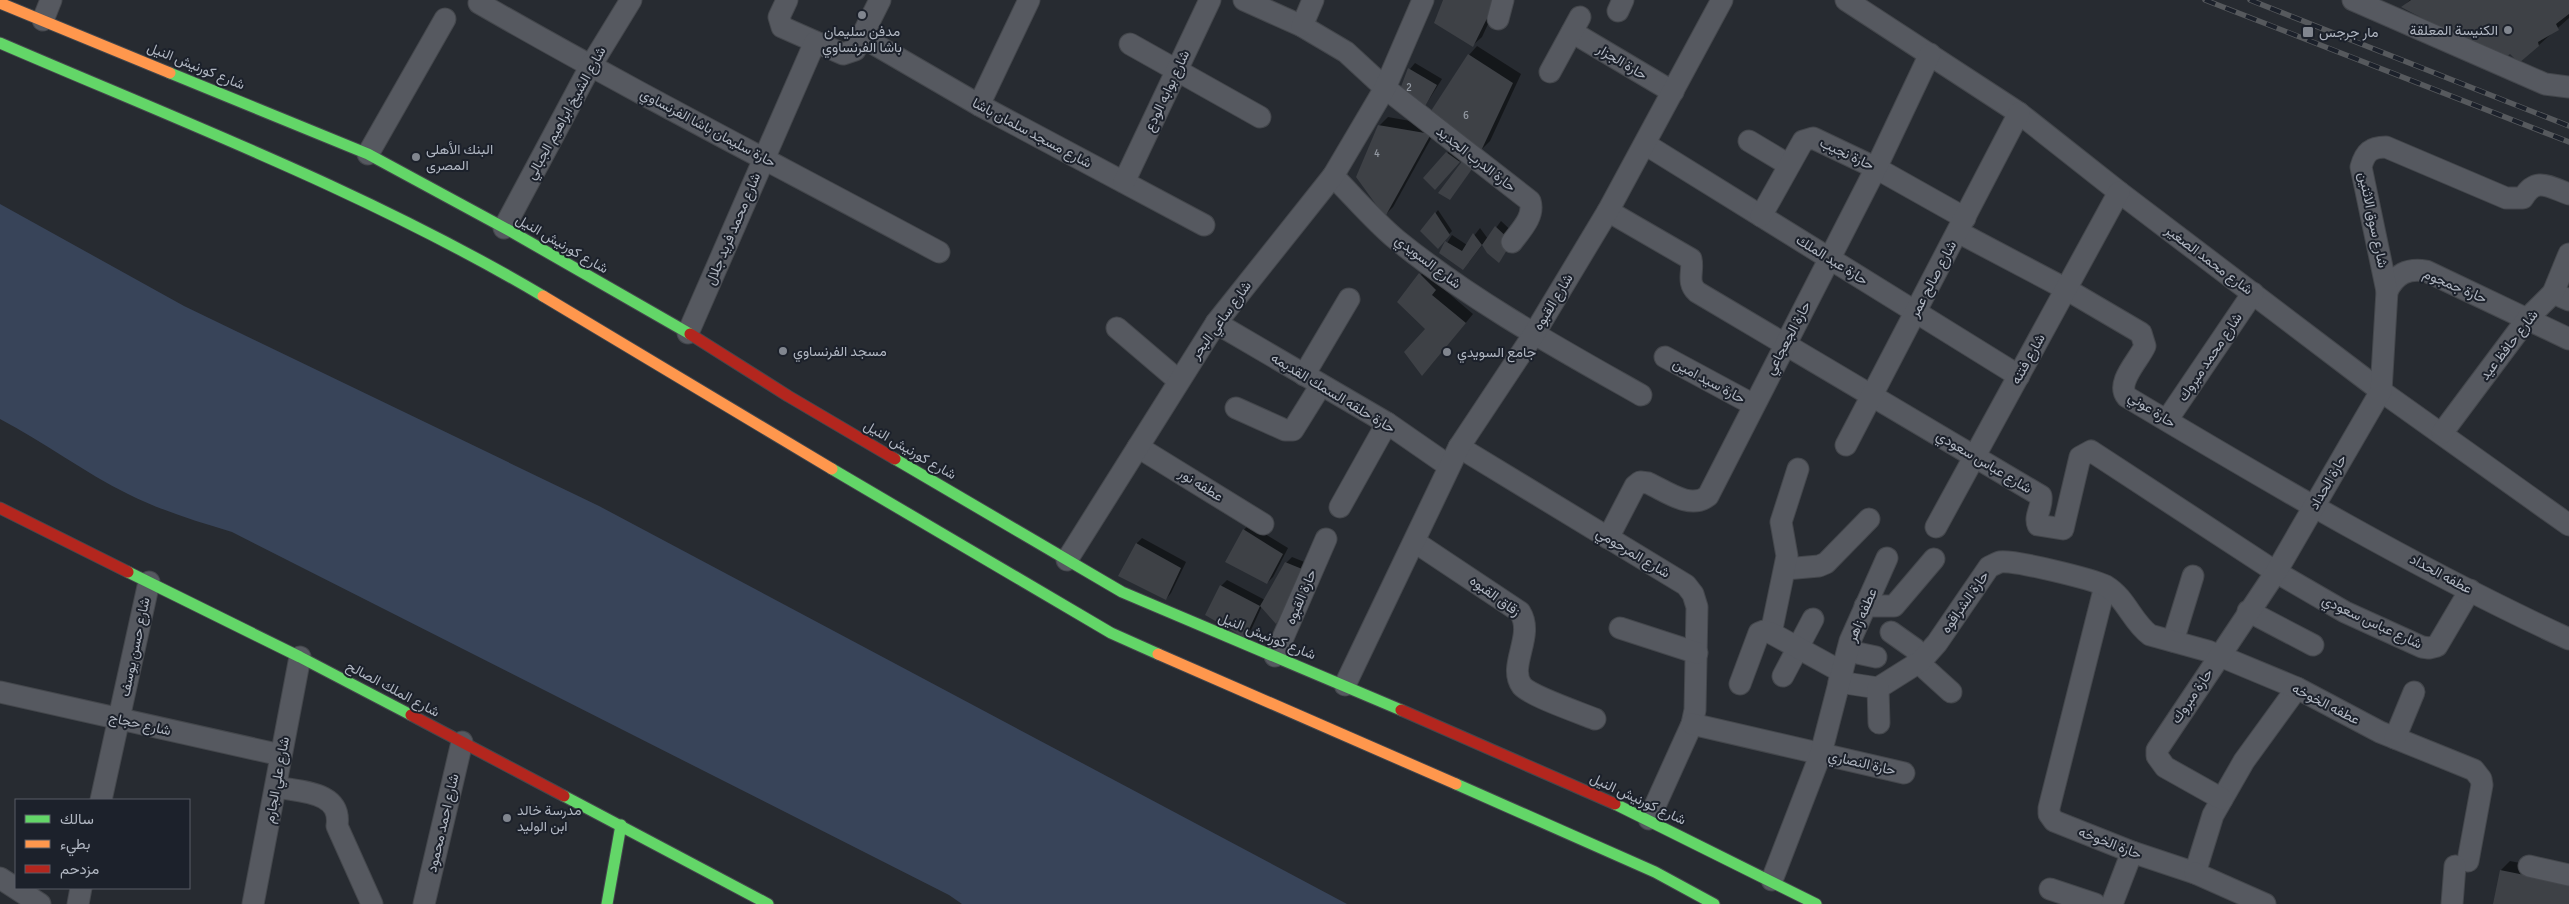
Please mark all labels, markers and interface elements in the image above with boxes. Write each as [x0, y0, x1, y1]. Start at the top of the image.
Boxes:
marker: مدفن سليمان باشا الفرنساوي [856, 9, 868, 21]
place label: الكنيسة المعلقة [2410, 22, 2498, 39]
place label: مدفن سليمان باشا الفرنساوي [822, 23, 902, 59]
place label: مار جرجس [2319, 24, 2378, 41]
marker: الكنيسة المعلقة [2502, 24, 2514, 36]
marker: مار جرجس [2301, 25, 2315, 39]
street label: شارع كورنيش النيل [144, 39, 247, 95]
street label: حارة الجزار [1593, 40, 1650, 84]
street label: شارع الشيخ ابراهيم الجبالي [522, 44, 612, 184]
street label: شارع بوابه الودع [1141, 47, 1195, 135]
house number: 2 [1406, 81, 1412, 94]
street label: حارة سليمان باشا الفرنساوي [636, 85, 779, 174]
street label: شارع مسجد سلمان باشا [968, 94, 1095, 173]
house number: 6 [1463, 109, 1469, 122]
street label: حارة الدرب الجديد [1433, 123, 1519, 195]
street label: حارة نجيب [1817, 134, 1877, 174]
place label: البنك الأهلى المصرى [426, 141, 493, 174]
house number: 4 [1374, 147, 1380, 160]
marker: البنك الأهلى المصرى [410, 151, 422, 163]
street label: شارع محمد فريد جلال [702, 170, 766, 288]
street label: شارع سوق الاثنين [2353, 171, 2391, 270]
street label: شارع كورنيش النيل [512, 211, 611, 279]
street label: شارع محمد الصغير [2160, 221, 2256, 300]
street label: حارة عبد الملك [1793, 231, 1871, 289]
street label: شارع السويدي [1390, 232, 1464, 295]
street label: شارع صالح عمر [1905, 238, 1962, 322]
street label: حارة جمجوم [2420, 265, 2490, 307]
street label: شارع القبوه [1529, 271, 1578, 334]
street label: شارع ساعي البحر [1186, 278, 1257, 365]
street label: حارة الجعجاعي [1762, 298, 1817, 379]
street label: شارع حافظ عيد [2476, 307, 2543, 385]
street label: شارع محمد مبروك [2174, 310, 2247, 406]
street label: شارع فتنه [2007, 331, 2051, 388]
place label: مسجد الفرنساوي [793, 343, 887, 363]
place label: جامع السويدي [1457, 344, 1536, 364]
marker: مسجد الفرنساوي [777, 345, 789, 357]
marker: جامع السويدي [1441, 346, 1453, 358]
street label: حارة حلقه السمك القديمه [1268, 349, 1398, 437]
street label: حارة سيد امين [1670, 355, 1748, 407]
street label: حارة عوني [2124, 388, 2179, 434]
street label: شارع كورنيش النيل [860, 417, 959, 485]
street label: شارع عباس سعودي [1932, 427, 2035, 500]
street label: حارة الحداد [2305, 452, 2351, 512]
street label: عطفه نور [1175, 464, 1226, 505]
street label: شارع المرحومي [1591, 524, 1673, 584]
street label: عطفه الحداد [2407, 550, 2475, 598]
street label: حارة القبوه [1282, 567, 1320, 627]
street label: حارة الشراقوه [1937, 568, 1993, 636]
street label: زقاق القبوه [1466, 572, 1524, 620]
street label: عطفه زاهر [1843, 586, 1881, 645]
street label: شارع عباس سعودي [2318, 591, 2425, 655]
street label: شارع حسن يوسف [116, 596, 156, 699]
street label: شارع كورنيش النيل [1215, 609, 1318, 665]
street label: شارع الملك الصالح [342, 657, 443, 723]
street label: حارة مبروك [2168, 665, 2216, 727]
street label: عطفه الخوخه [2289, 680, 2363, 728]
street label: شارع حجاج [107, 709, 173, 741]
street label: شارع علي الجارم [261, 735, 296, 825]
street label: حارة النصاري [1826, 747, 1897, 782]
street label: شارع كورنيش النيل [1586, 769, 1689, 830]
street label: شارع احمد محمود [423, 772, 465, 874]
legend [15, 799, 190, 889]
place label: مدرسة خالد ابن الوليد [517, 802, 582, 835]
text: سالك [60, 810, 94, 828]
marker: مدرسة خالد ابن الوليد [501, 812, 513, 824]
street label: حارة الخوخه [2076, 823, 2144, 863]
text: بطيء [60, 835, 90, 857]
text: مزدحم [60, 860, 99, 879]

